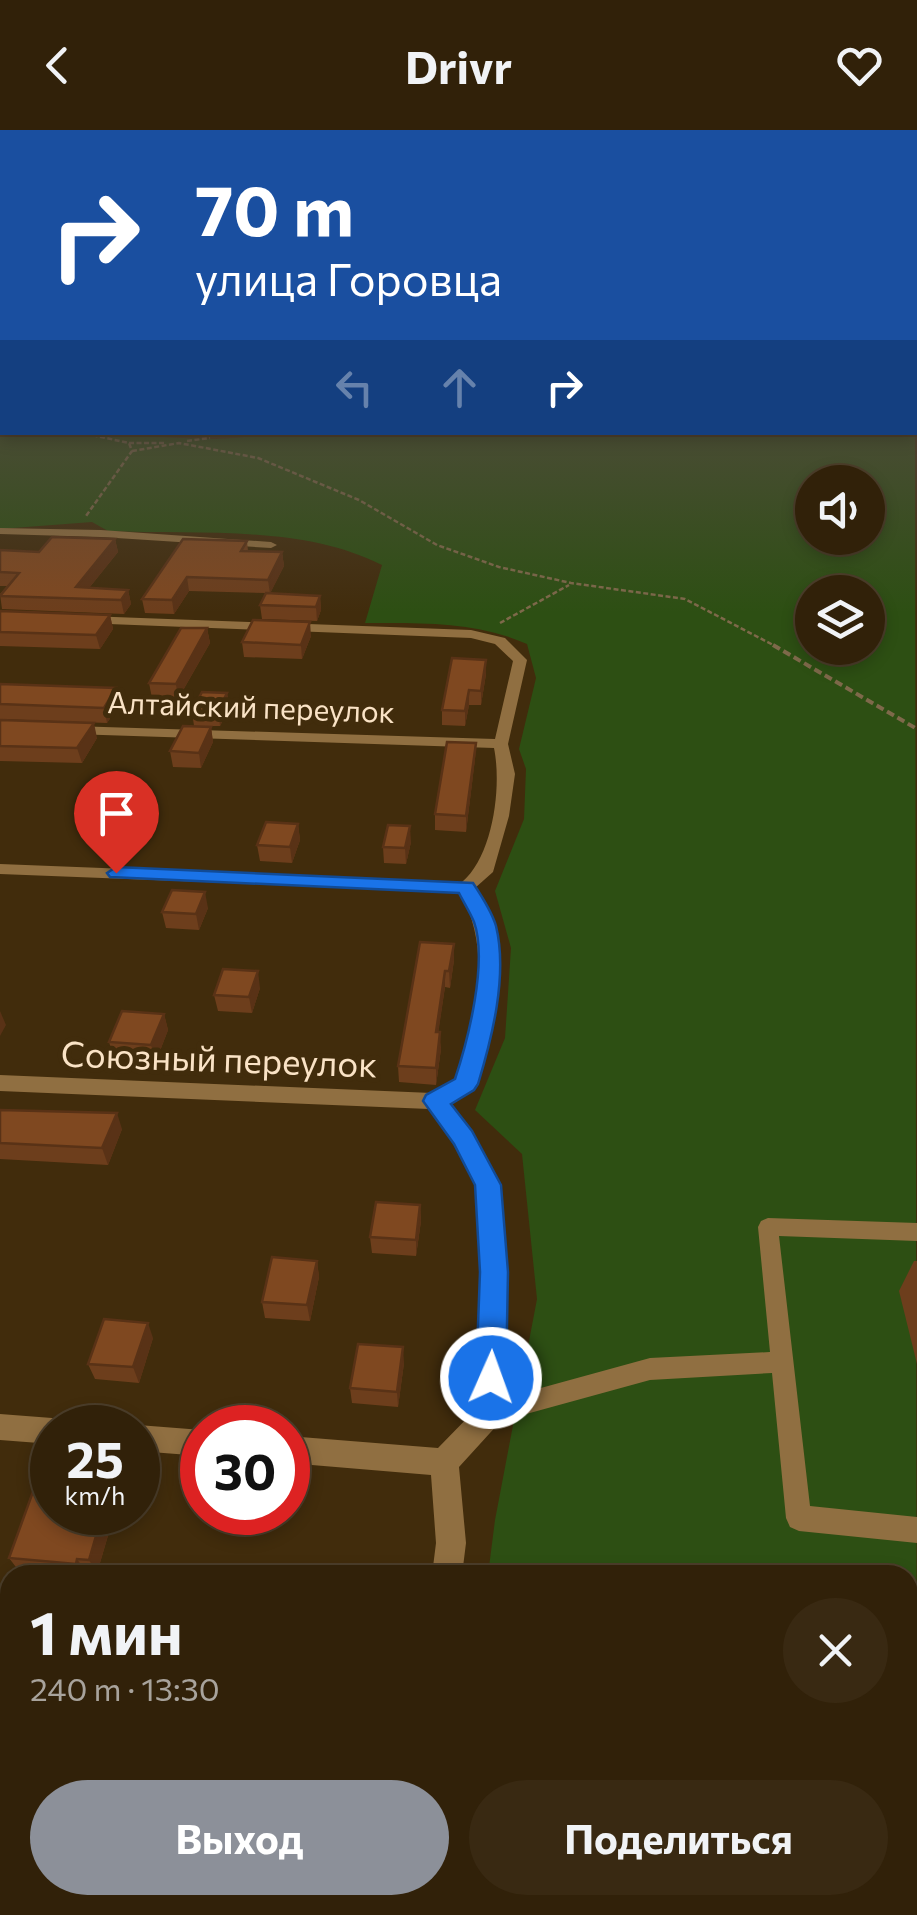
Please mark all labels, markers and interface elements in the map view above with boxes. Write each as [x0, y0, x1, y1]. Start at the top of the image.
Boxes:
icon: back [30, 38, 85, 93]
text: Drivr [405, 38, 512, 93]
icon: heart [832, 38, 887, 93]
text: 70 m [195, 165, 354, 250]
icon: right [30, 170, 160, 300]
text: улица Горовца [195, 250, 502, 305]
icon: left [327, 360, 382, 415]
icon: ahead [432, 360, 487, 415]
icon: right [537, 360, 592, 415]
map controls [795, 465, 885, 665]
button: sound [795, 465, 885, 555]
button: layers [795, 575, 885, 665]
street label: Алтайский переулок [107, 682, 395, 729]
pin [74, 771, 159, 874]
icon: arrive [89, 786, 144, 841]
street label: Союзный переулок [60, 1030, 378, 1085]
position arrow [439, 1326, 543, 1430]
speed limit sign: 30 [180, 1405, 310, 1535]
text: 25 [66, 1427, 124, 1488]
text: km/h [65, 1480, 125, 1510]
text: 1 мин [30, 1594, 183, 1667]
button: close [783, 1598, 888, 1703]
text: 240 m · 13:30 [30, 1668, 220, 1708]
button: Выход [30, 1780, 449, 1895]
button: Поделиться [469, 1780, 888, 1895]

